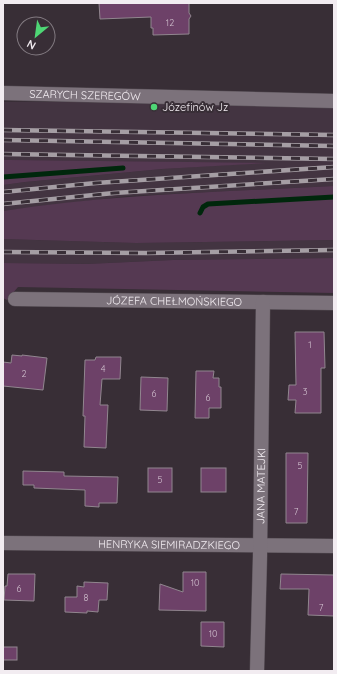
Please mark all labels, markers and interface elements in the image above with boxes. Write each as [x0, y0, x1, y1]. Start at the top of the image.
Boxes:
north arrow [16, 16, 56, 56]
house number: 12 [166, 17, 174, 28]
text: N [24, 37, 38, 53]
street label: SZARYCH SZEREGÓW [29, 87, 141, 103]
place label: Józefinów Jz [162, 100, 228, 114]
marker: Józefinów Jz [149, 102, 159, 112]
street label: JÓZEFA CHEŁMOŃSKIEGO [106, 293, 242, 309]
house number: 1 [308, 339, 312, 350]
house number: 4 [101, 363, 106, 374]
house number: 2 [22, 368, 27, 379]
house number: 3 [303, 386, 308, 397]
house number: 6 [152, 388, 157, 399]
house number: 6 [206, 392, 211, 403]
street label: JANA MATEJKI [253, 448, 268, 524]
house number: 5 [298, 460, 303, 471]
house number: 5 [158, 474, 163, 485]
house number: 7 [294, 506, 299, 517]
street label: HENRYKA SIEMIRADZKIEGO [98, 537, 240, 552]
house number: 10 [191, 577, 199, 588]
house number: 6 [17, 583, 22, 594]
house number: 8 [84, 592, 89, 603]
house number: 7 [319, 602, 324, 613]
house number: 10 [209, 628, 217, 639]

